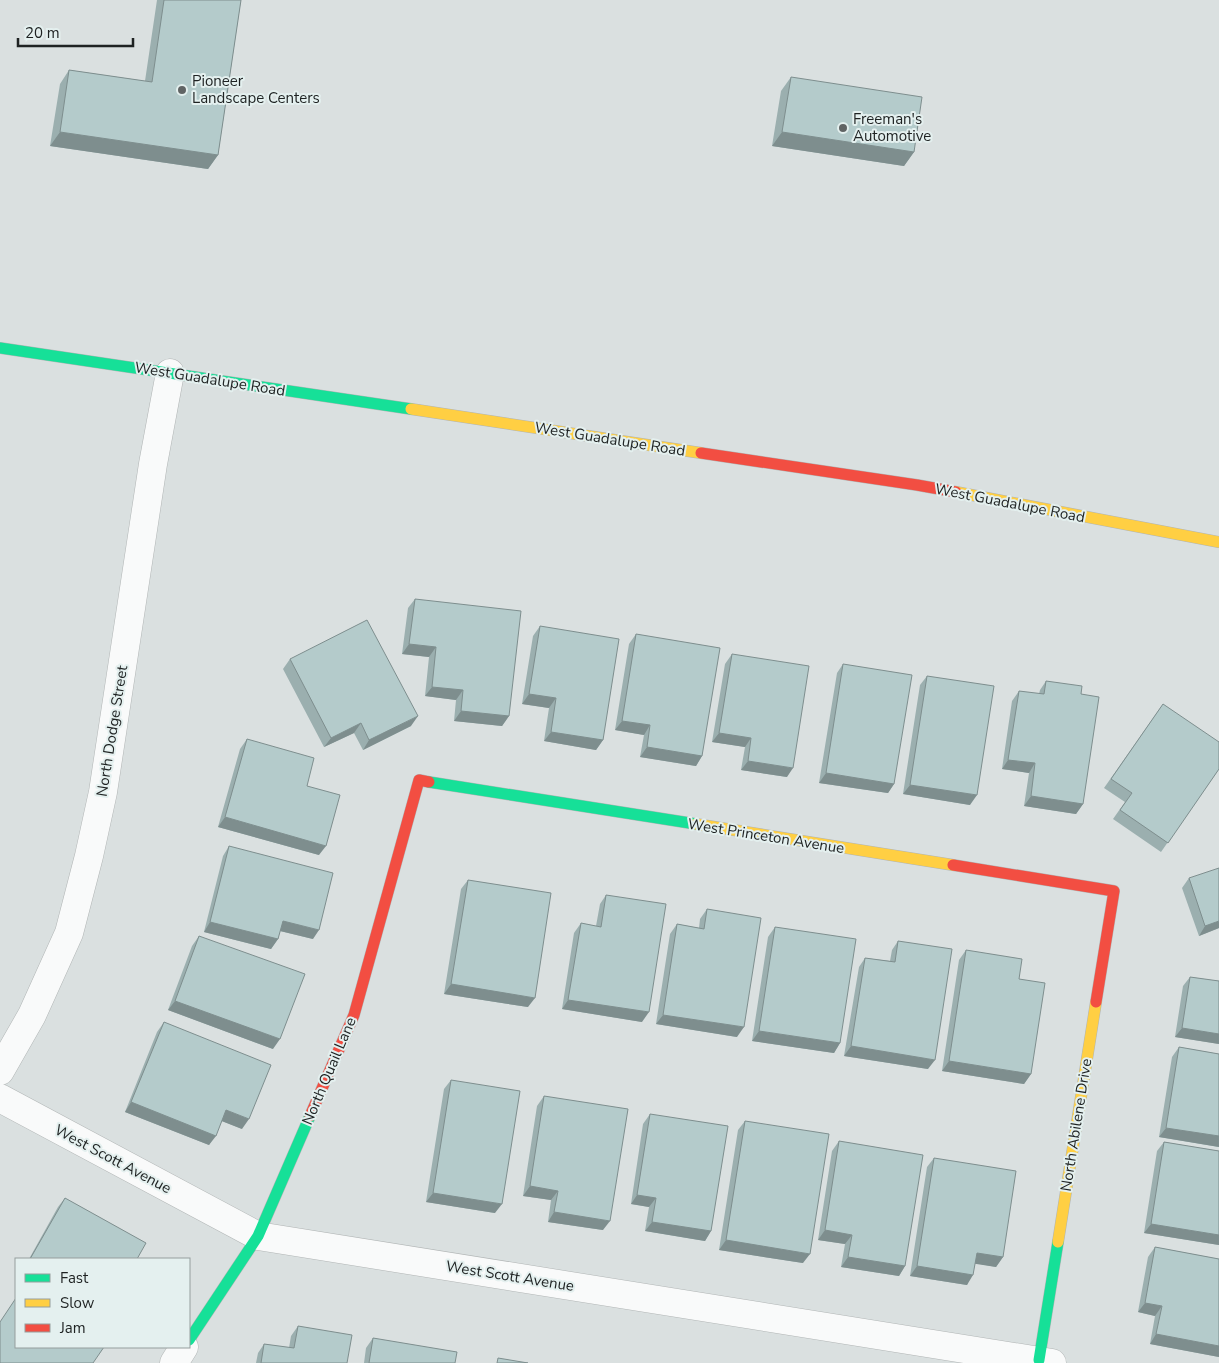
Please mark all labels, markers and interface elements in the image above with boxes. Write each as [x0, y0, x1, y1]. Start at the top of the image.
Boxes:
scale bar [18, 15, 132, 47]
text: 20 m [25, 23, 60, 43]
place label: Pioneer Landscape Centers [192, 71, 320, 108]
marker: Pioneer Landscape Centers [176, 84, 188, 96]
place label: Freeman's Automotive [853, 109, 931, 146]
marker: Freeman's Automotive [837, 122, 849, 134]
street label: West Guadalupe Road [133, 357, 287, 401]
street label: West Guadalupe Road [533, 417, 687, 461]
street label: West Guadalupe Road [933, 479, 1087, 527]
street label: North Dodge Street [92, 663, 132, 798]
street label: West Princeton Avenue [686, 814, 846, 858]
street label: North Quail Lane [297, 1014, 361, 1128]
street label: North Abilene Drive [1056, 1057, 1096, 1193]
street label: West Scott Avenue [51, 1120, 175, 1198]
street label: West Scott Avenue [445, 1256, 575, 1296]
legend [15, 1258, 190, 1348]
text: Fast [60, 1268, 89, 1288]
text: Slow [60, 1293, 95, 1313]
text: Jam [59, 1318, 86, 1338]

